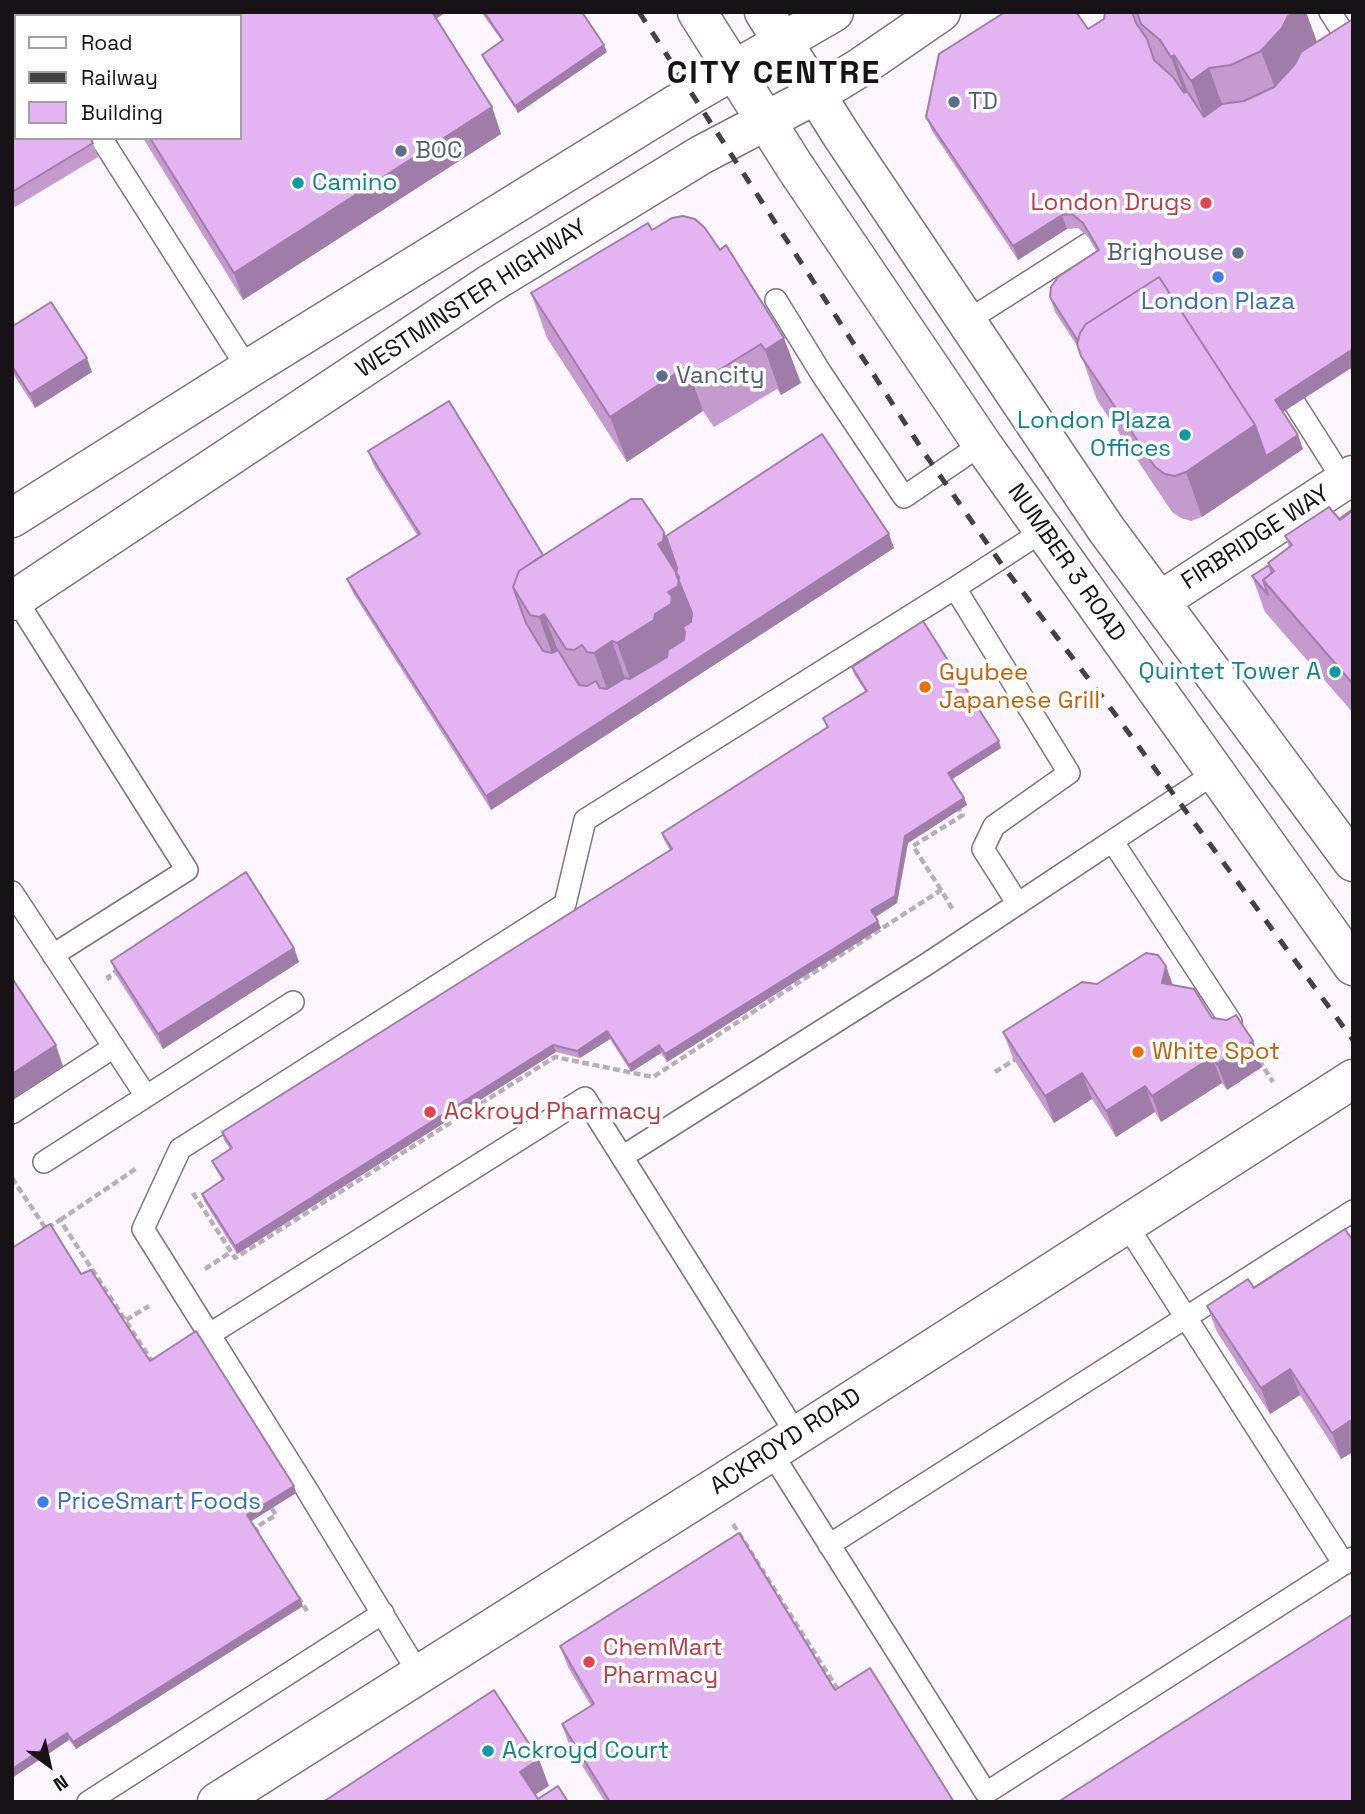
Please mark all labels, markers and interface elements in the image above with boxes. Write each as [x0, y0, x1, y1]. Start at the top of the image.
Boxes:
legend [14, 14, 242, 140]
text: Road [81, 29, 133, 56]
district label: CITY CENTRE [668, 55, 880, 93]
text: Railway [81, 64, 158, 91]
place label: TD [968, 88, 998, 116]
marker: TD [946, 94, 962, 110]
text: Building [81, 99, 163, 126]
place label: BOC [415, 137, 462, 165]
marker: BOC [393, 143, 409, 159]
place label: Camino [312, 169, 397, 197]
marker: Camino [290, 175, 306, 191]
place label: London Drugs [1031, 189, 1192, 217]
marker: London Drugs [1198, 195, 1214, 211]
street label: WESTMINSTER HIGHWAY [351, 214, 593, 384]
place label: Brighouse [1107, 239, 1224, 267]
marker: Brighouse [1230, 245, 1246, 261]
marker: London Plaza [1210, 269, 1226, 285]
place label: London Plaza [1141, 288, 1295, 316]
place label: Vancity [676, 362, 764, 390]
marker: Vancity [654, 368, 670, 384]
place label: London Plaza Offices [1017, 407, 1171, 463]
marker: London Plaza Offices [1177, 427, 1193, 443]
street label: NUMBER 3 ROAD [1001, 479, 1131, 647]
street label: FIRBRIDGE WAY [1177, 479, 1335, 597]
place label: Quintet Tower A [1139, 658, 1321, 686]
place label: Gyubee Japanese Grill [939, 659, 1100, 715]
marker: Quintet Tower A [1327, 664, 1343, 680]
marker: Gyubee Japanese Grill [917, 679, 933, 695]
place label: White Spot [1152, 1038, 1280, 1066]
marker: White Spot [1130, 1044, 1146, 1060]
place label: Ackroyd Pharmacy [444, 1098, 661, 1126]
marker: Ackroyd Pharmacy [422, 1104, 438, 1120]
street label: ACKROYD ROAD [705, 1382, 867, 1502]
place label: PriceSmart Foods [57, 1488, 261, 1516]
marker: PriceSmart Foods [35, 1494, 51, 1510]
place label: ChemMart Pharmacy [603, 1634, 723, 1690]
marker: ChemMart Pharmacy [581, 1654, 597, 1670]
north arrow [14, 1730, 84, 1800]
place label: Ackroyd Court [502, 1737, 669, 1765]
marker: Ackroyd Court [480, 1743, 496, 1759]
text: N [49, 1769, 73, 1797]

